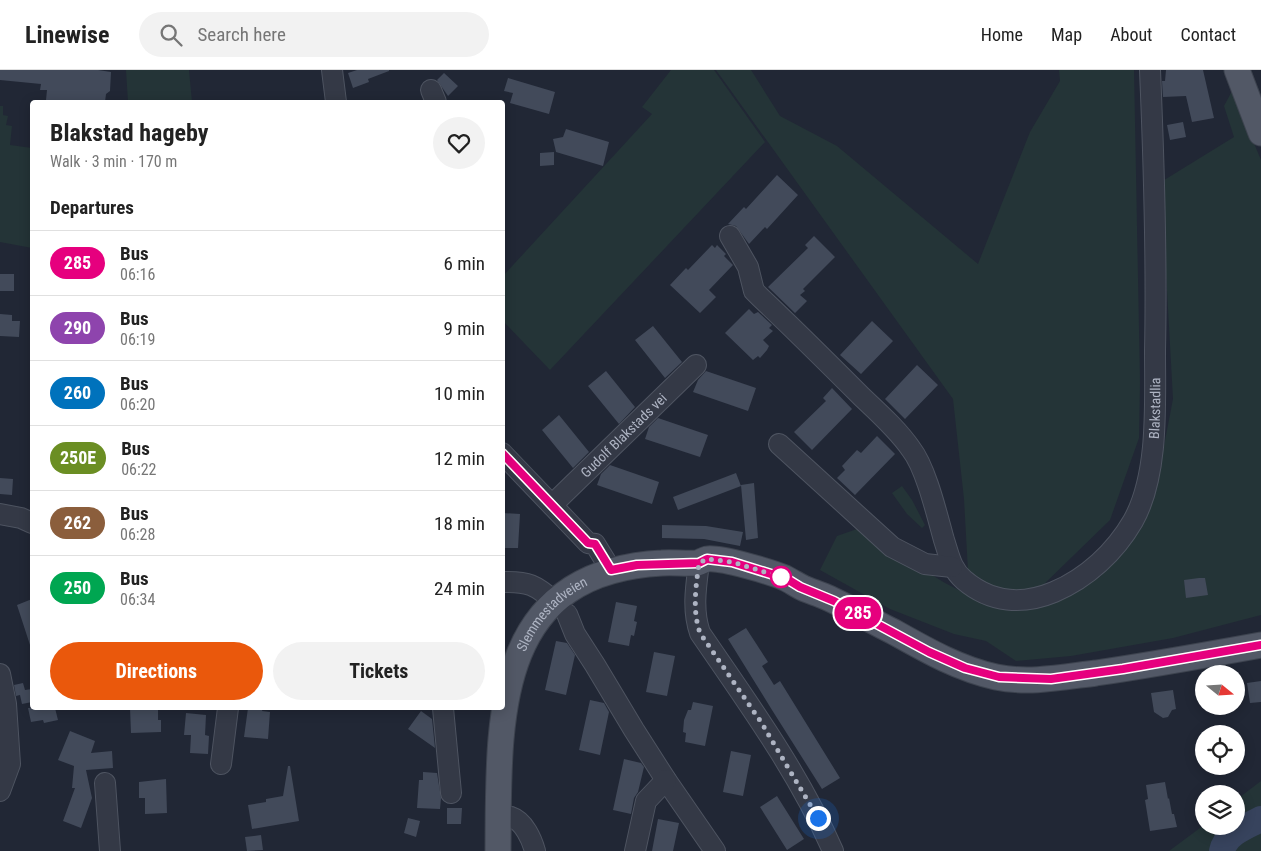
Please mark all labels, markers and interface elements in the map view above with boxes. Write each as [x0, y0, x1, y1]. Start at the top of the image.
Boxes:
search box [139, 12, 489, 57]
text: Linewise [25, 21, 109, 49]
icon: search [157, 21, 185, 49]
text: Search here [197, 23, 286, 46]
text: Home [981, 24, 1023, 45]
text: Map [1051, 24, 1082, 45]
text: About [1110, 24, 1152, 45]
text: Contact [1180, 24, 1236, 45]
button: heart [433, 117, 485, 169]
text: Blakstad hageby [50, 119, 208, 147]
text: Walk · 3 min · 170 m [50, 152, 177, 171]
text: Departures [50, 196, 134, 219]
text: Bus [120, 242, 149, 265]
text: 285 [64, 252, 91, 273]
text: 6 min [443, 252, 485, 275]
text: 06:16 [120, 265, 155, 284]
text: Bus [120, 307, 149, 330]
text: 290 [64, 317, 91, 338]
text: 9 min [443, 317, 485, 340]
text: 06:19 [120, 330, 155, 349]
text: Bus [120, 372, 149, 395]
street label: Blakstadlia [1146, 378, 1163, 439]
text: 260 [64, 382, 91, 403]
text: 10 min [434, 382, 485, 405]
street label: Gudolf Blakstads vei [577, 390, 670, 481]
text: 06:20 [120, 395, 155, 414]
text: Bus [121, 437, 150, 460]
text: 250E [60, 447, 96, 468]
text: 12 min [434, 447, 485, 470]
text: 06:22 [121, 460, 156, 479]
text: Bus [120, 502, 149, 525]
text: 262 [64, 512, 91, 533]
text: 18 min [434, 512, 485, 535]
text: 06:28 [120, 525, 155, 544]
unlabelled marker [770, 566, 792, 588]
text: Bus [120, 567, 149, 590]
street label: Slemmestadveien [513, 573, 590, 654]
text: 250 [64, 577, 91, 598]
text: 24 min [434, 577, 485, 600]
text: 06:34 [120, 590, 155, 609]
line badge: 285 [829, 597, 887, 629]
text: 285 [844, 602, 872, 623]
button: Directions [50, 642, 263, 700]
button: Tickets [273, 642, 485, 700]
north arrow [1195, 665, 1245, 715]
map controls [1195, 665, 1245, 835]
button: locate [1195, 725, 1245, 775]
button: layers [1195, 785, 1245, 835]
your location [806, 806, 831, 831]

